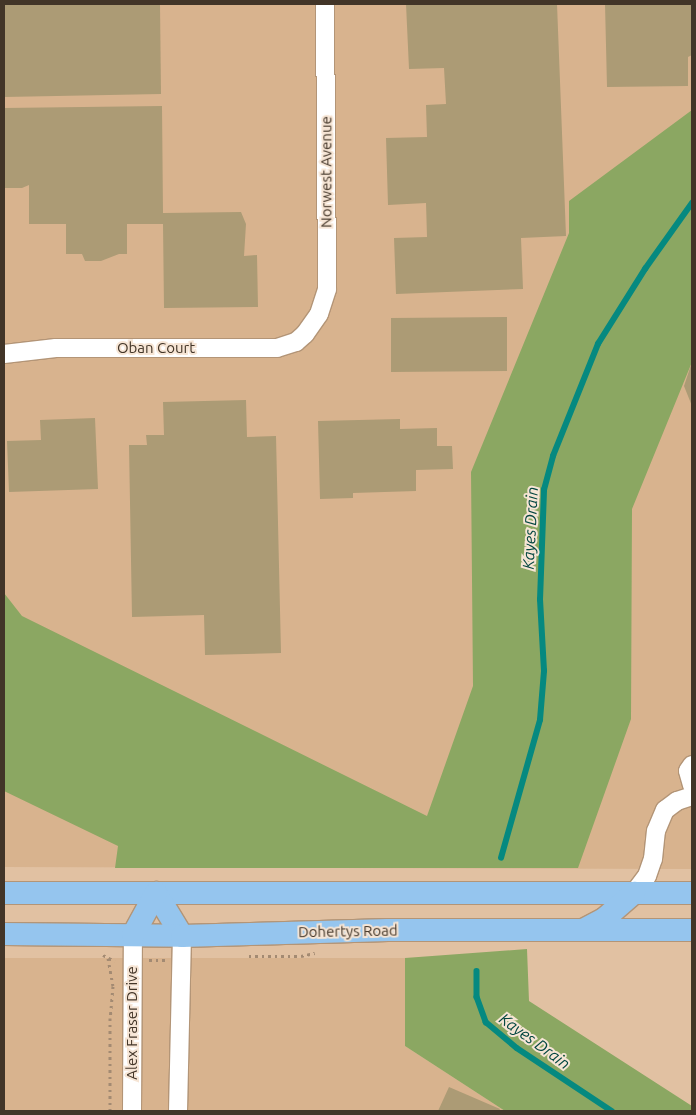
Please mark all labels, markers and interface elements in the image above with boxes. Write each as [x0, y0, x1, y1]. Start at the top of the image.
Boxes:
street label: Norwest Avenue [317, 116, 335, 228]
street label: Oban Court [117, 339, 195, 357]
water label: Kayes Drain [518, 486, 542, 570]
street label: Dohertys Road [298, 921, 398, 941]
street label: Alex Fraser Drive [123, 966, 141, 1080]
water label: Kayes Drain [496, 1009, 574, 1073]

